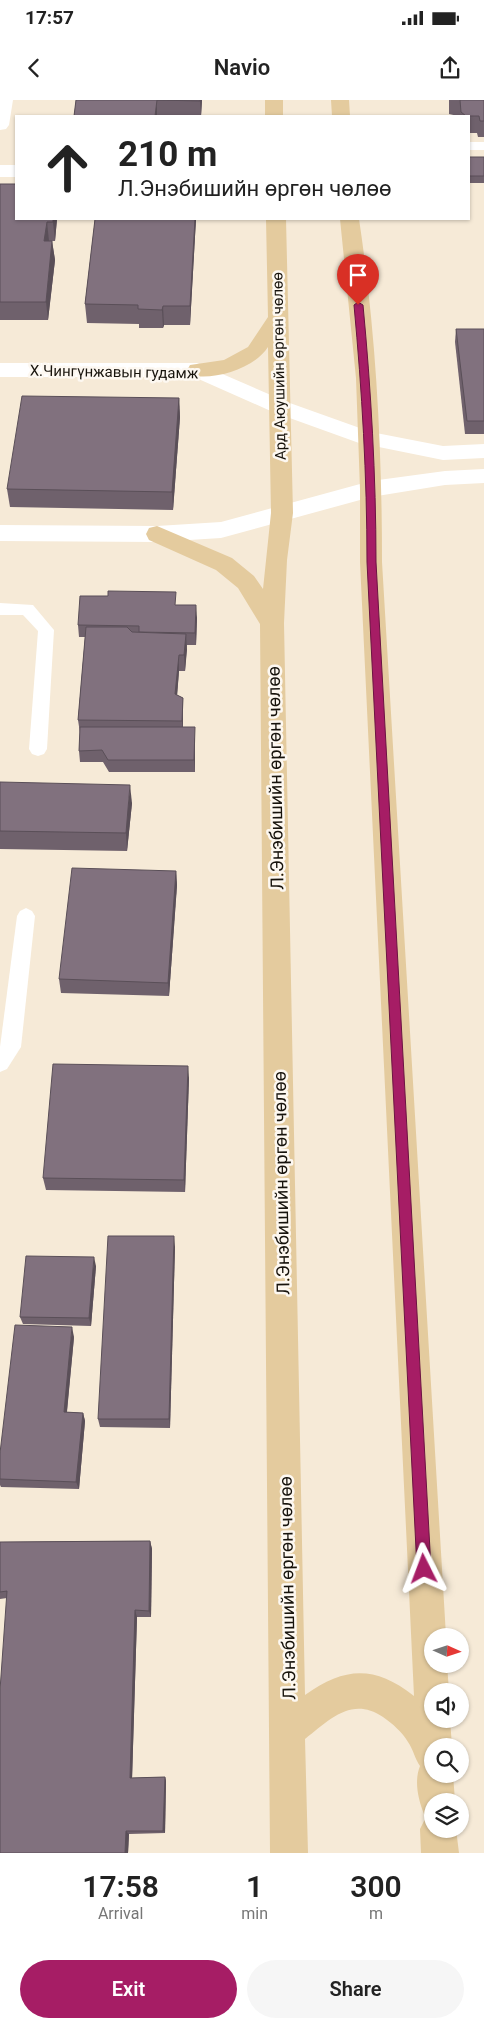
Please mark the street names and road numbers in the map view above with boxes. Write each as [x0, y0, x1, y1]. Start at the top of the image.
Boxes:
street label: Ард Аюушийн өргөн чөлөө [268, 272, 290, 460]
street label: Х.Чингүнжавын гудамж [30, 362, 199, 382]
street label: Л.Энэбишийн өргөн чөлөө [263, 666, 287, 890]
street label: Л.Энэбишийн өргөн чөлөө [269, 1071, 293, 1295]
street label: Л.Энэбишийн өргөн чөлөө [275, 1476, 299, 1700]

